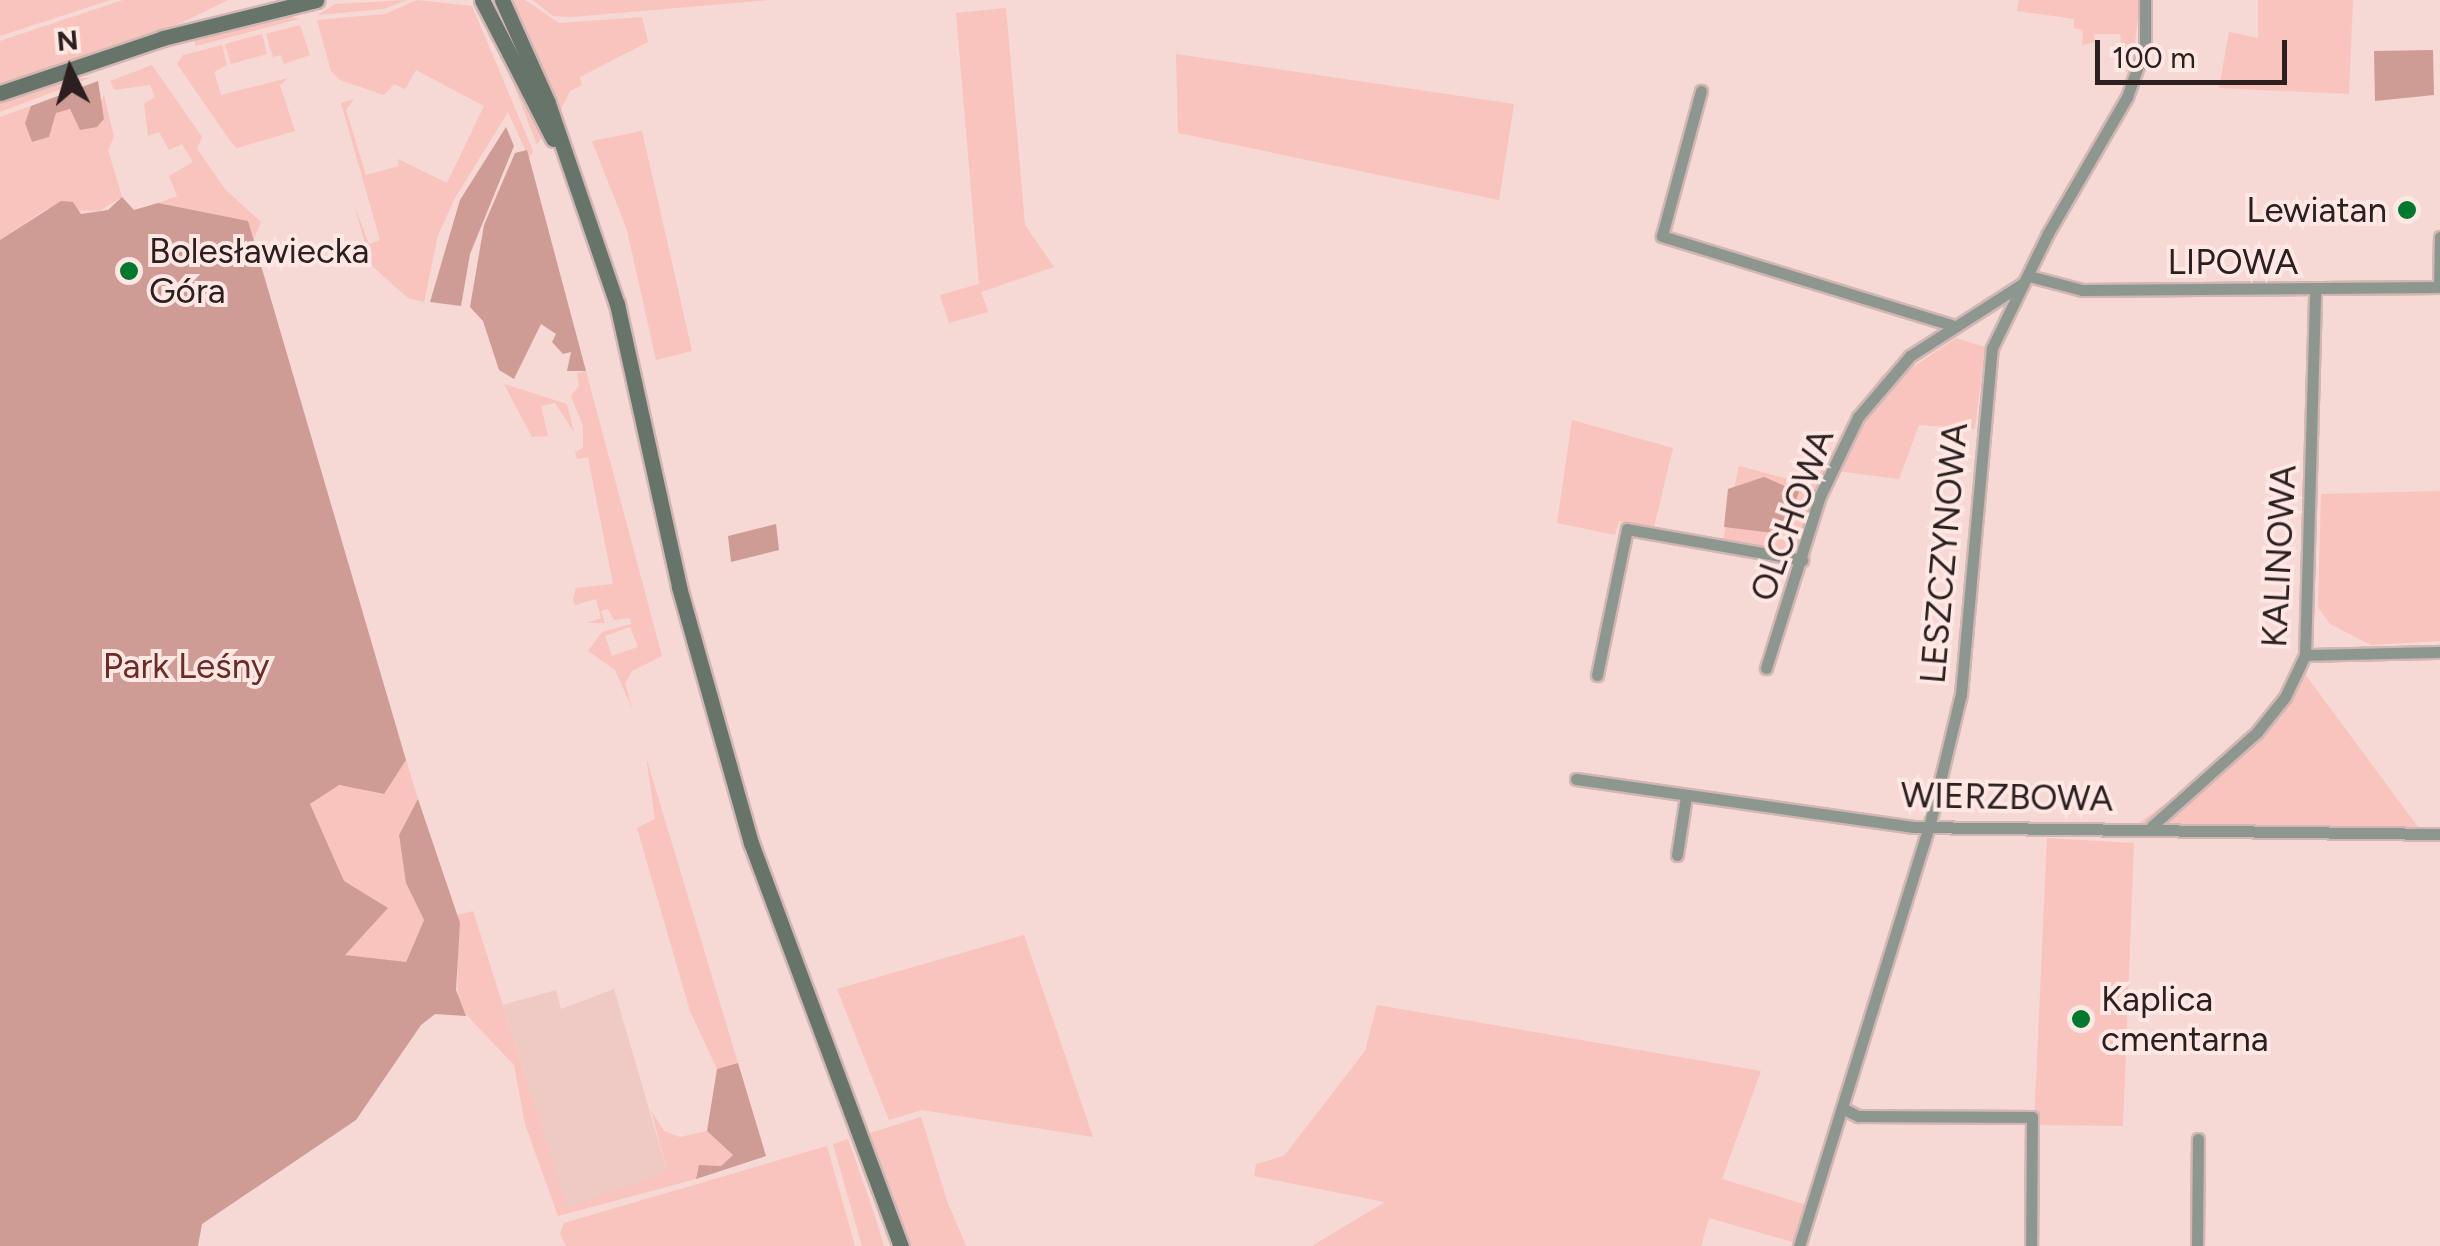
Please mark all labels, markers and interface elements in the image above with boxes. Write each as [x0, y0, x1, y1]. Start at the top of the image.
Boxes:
north arrow [20, 20, 120, 120]
scale bar [2100, 20, 2292, 82]
text: N [55, 22, 80, 58]
text: 100 m [2112, 39, 2196, 76]
place label: Lewiatan [2246, 189, 2387, 231]
marker: Lewiatan [2396, 199, 2418, 221]
place label: Bolesławiecka Góra [149, 230, 369, 312]
street label: LIPOWA [2168, 241, 2298, 283]
marker: Bolesławiecka Góra [118, 260, 140, 282]
street label: LESZCZYNOWA [1912, 421, 1976, 685]
street label: OLCHOWA [1742, 423, 1842, 607]
street label: KALINOWA [2253, 464, 2305, 648]
park label: Park Leśny [103, 645, 269, 687]
street label: WIERZBOWA [1900, 774, 2114, 820]
place label: Kaplica cmentarna [2101, 978, 2269, 1060]
marker: Kaplica cmentarna [2070, 1008, 2092, 1030]

